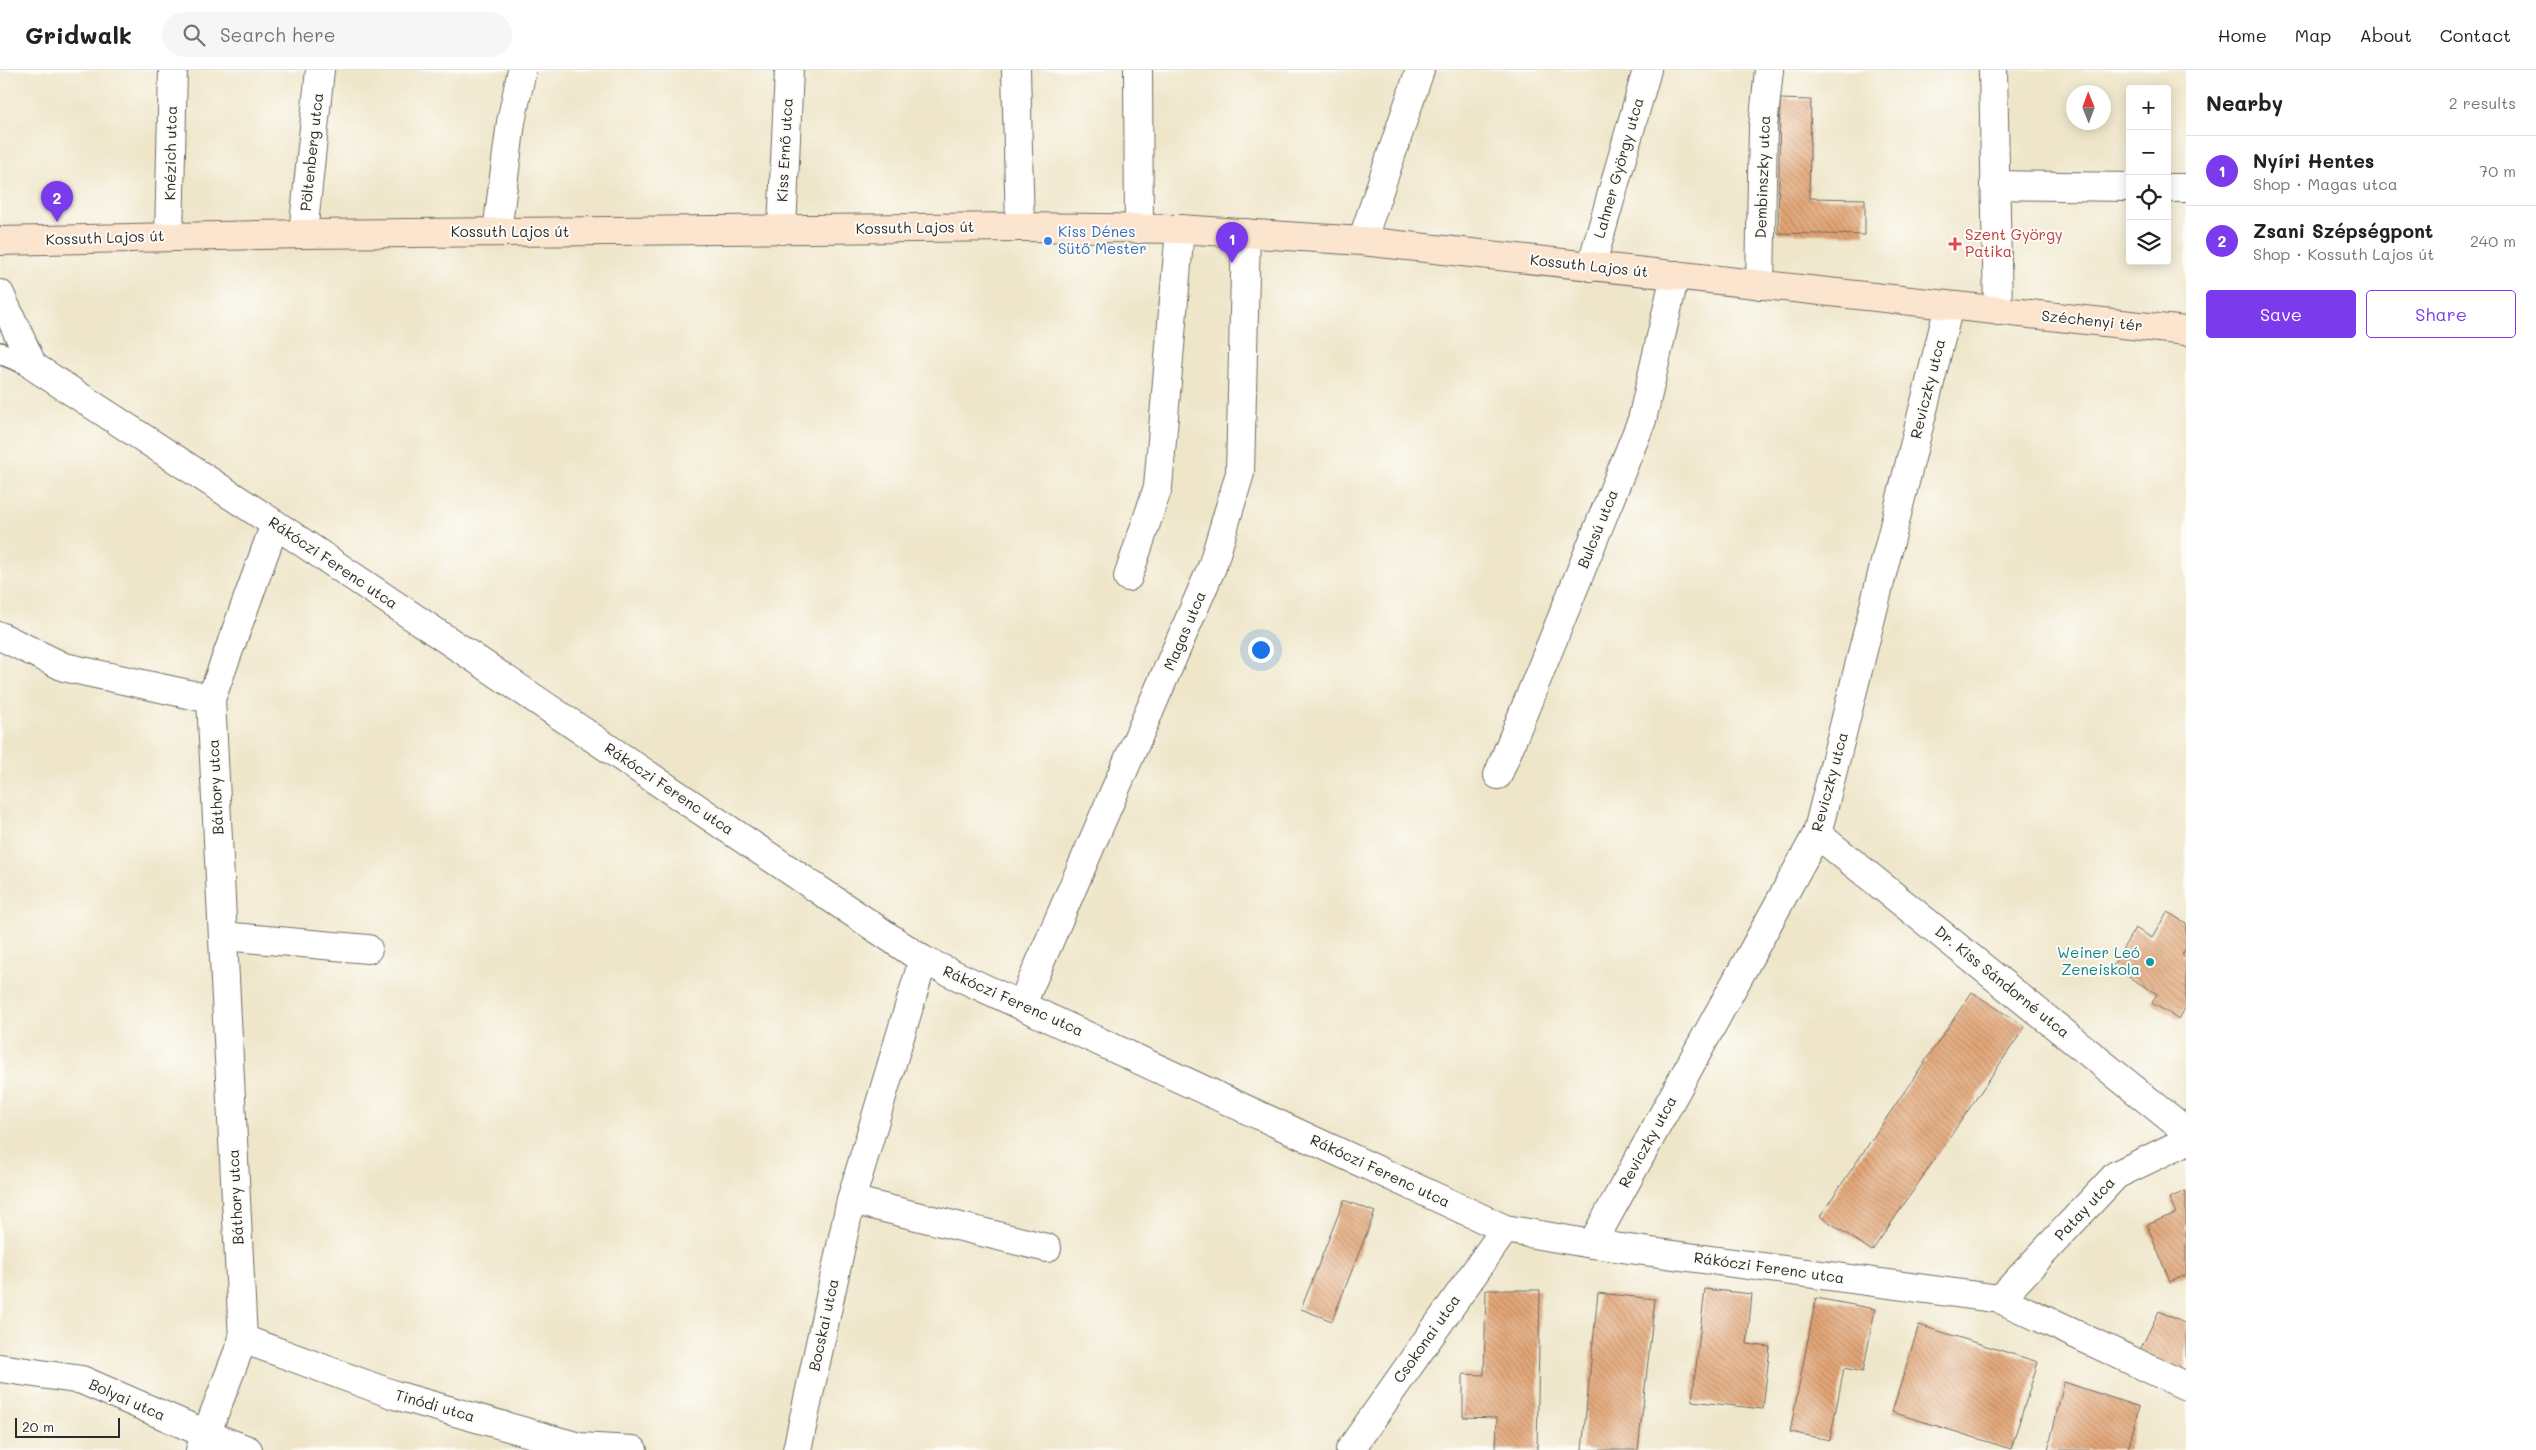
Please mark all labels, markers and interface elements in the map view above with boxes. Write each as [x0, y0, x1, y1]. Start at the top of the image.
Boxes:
search box [162, 12, 512, 57]
text: Gridwalk [25, 19, 132, 50]
icon: search [180, 21, 208, 49]
text: Search here [220, 22, 336, 47]
text: Home [2218, 23, 2267, 47]
text: Map [2295, 23, 2331, 47]
text: About [2359, 23, 2412, 47]
text: Contact [2440, 23, 2511, 47]
north arrow [2066, 85, 2111, 130]
map controls [2126, 85, 2171, 265]
button: + [2126, 85, 2171, 130]
text: Nearby [2206, 89, 2283, 116]
street label: Pöltenberg utca [295, 92, 327, 212]
text: 2 results [2449, 92, 2516, 113]
street label: Lahner György utca [1588, 95, 1648, 240]
street label: Kiss Ernő utca [771, 97, 797, 202]
street label: Knézich utca [159, 105, 181, 200]
street label: Dembinszky utca [1750, 115, 1774, 239]
button: − [2126, 130, 2171, 175]
text: Nyíri Hentes [2253, 148, 2374, 173]
text: 1 [2218, 160, 2226, 181]
text: 70 m [2479, 160, 2516, 181]
text: Shop · Magas utca [2253, 173, 2398, 194]
button: locate [2126, 175, 2171, 220]
pin: 2 [41, 181, 73, 222]
street label: Kossuth Lajos út [855, 216, 975, 238]
text: Zsani Szépségpont [2253, 218, 2433, 243]
button: layers [2126, 220, 2171, 265]
street label: Kossuth Lajos út [451, 221, 569, 241]
place label: Kiss Dénes Sütő Mester [1058, 221, 1147, 258]
pin: 1 [1216, 222, 1248, 263]
place label: Szent György Patika [1965, 224, 2063, 261]
street label: Kossuth Lajos út [45, 225, 165, 249]
text: 2 [2218, 230, 2226, 251]
text: 240 m [2470, 230, 2516, 251]
marker: Kiss Dénes Sütő Mester [1042, 235, 1054, 247]
marker: Szent György Patika [1949, 238, 1961, 250]
text: Shop · Kossuth Lajos út [2253, 243, 2434, 264]
street label: Kossuth Lajos út [1529, 249, 1649, 281]
button: Save [2206, 290, 2356, 338]
button: Share [2366, 290, 2516, 338]
street label: Széchenyi tér [2041, 305, 2144, 335]
street label: Reviczky utca [1905, 337, 1949, 441]
street label: Bulcsú utca [1572, 486, 1622, 571]
street label: Rákóczi Ferenc utca [265, 511, 402, 613]
street label: Magas utca [1158, 588, 1210, 673]
your location [1248, 637, 1274, 663]
street label: Reviczky utca [1806, 730, 1852, 834]
street label: Rákóczi Ferenc utca [601, 737, 738, 839]
street label: Báthory utca [203, 739, 227, 835]
street label: Dr. Kiss Sándorné utca [1931, 921, 2074, 1042]
place label: Weiner Leó Zeneiskola [2057, 942, 2140, 979]
marker: Weiner Leó Zeneiskola [2144, 956, 2156, 968]
street label: Rákóczi Ferenc utca [940, 960, 1087, 1040]
street label: Reviczky utca [1614, 1092, 1681, 1191]
street label: Rákóczi Ferenc utca [1307, 1129, 1453, 1211]
street label: Báthory utca [223, 1149, 247, 1245]
street label: Patay utca [2050, 1172, 2119, 1244]
street label: Rákóczi Ferenc utca [1693, 1247, 1846, 1287]
street label: Bocskai utca [803, 1277, 843, 1373]
street label: Csokonai utca [1388, 1290, 1464, 1387]
street label: Bolyai utca [86, 1373, 169, 1425]
street label: Tinódi utca [393, 1384, 477, 1426]
scale bar [15, 1415, 120, 1438]
text: 20 m [22, 1417, 54, 1436]

